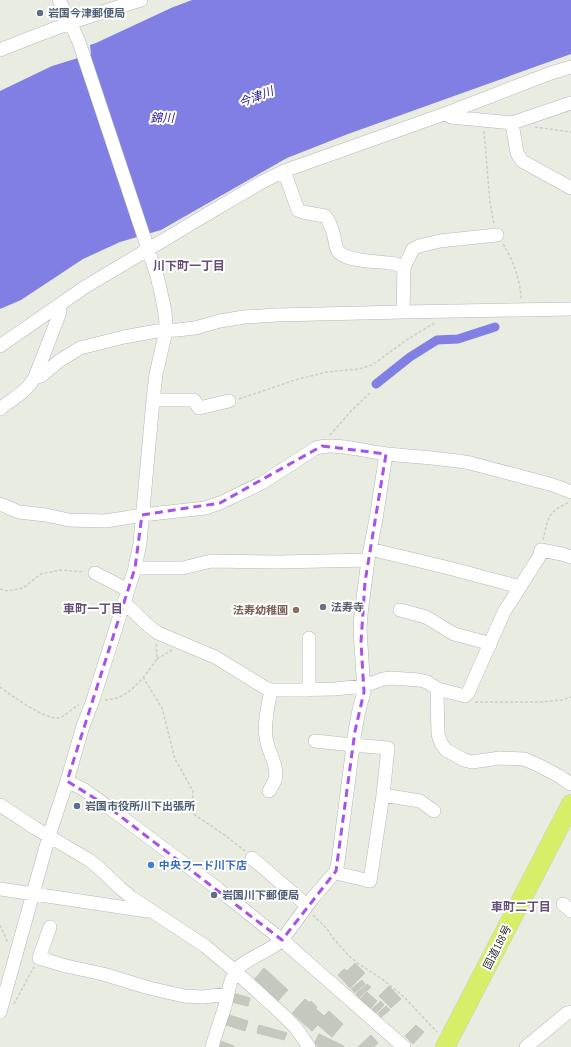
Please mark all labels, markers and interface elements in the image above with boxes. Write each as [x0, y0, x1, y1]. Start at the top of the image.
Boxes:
place label: 岩国今津郵便局 [48, 6, 125, 20]
marker: 岩国今津郵便局 [35, 8, 45, 18]
water label: 今津川 [236, 82, 277, 110]
water label: 錦川 [150, 110, 176, 125]
district label: 川下町一丁目 [153, 258, 225, 273]
place label: 法寿寺 [331, 600, 364, 614]
district label: 車町一丁目 [63, 601, 123, 616]
marker: 法寿寺 [318, 602, 328, 612]
place label: 法寿幼稚園 [233, 603, 288, 617]
marker: 法寿幼稚園 [291, 605, 301, 615]
place label: 岩国市役所川下出張所 [85, 799, 195, 813]
marker: 岩国市役所川下出張所 [72, 801, 82, 811]
place label: 中央フード川下店 [159, 858, 247, 872]
marker: 中央フード川下店 [146, 860, 156, 870]
place label: 岩国川下郵便局 [222, 888, 299, 902]
marker: 岩国川下郵便局 [209, 890, 219, 900]
district label: 車町二丁目 [491, 899, 551, 914]
street label: 国道188号 [480, 923, 514, 971]

